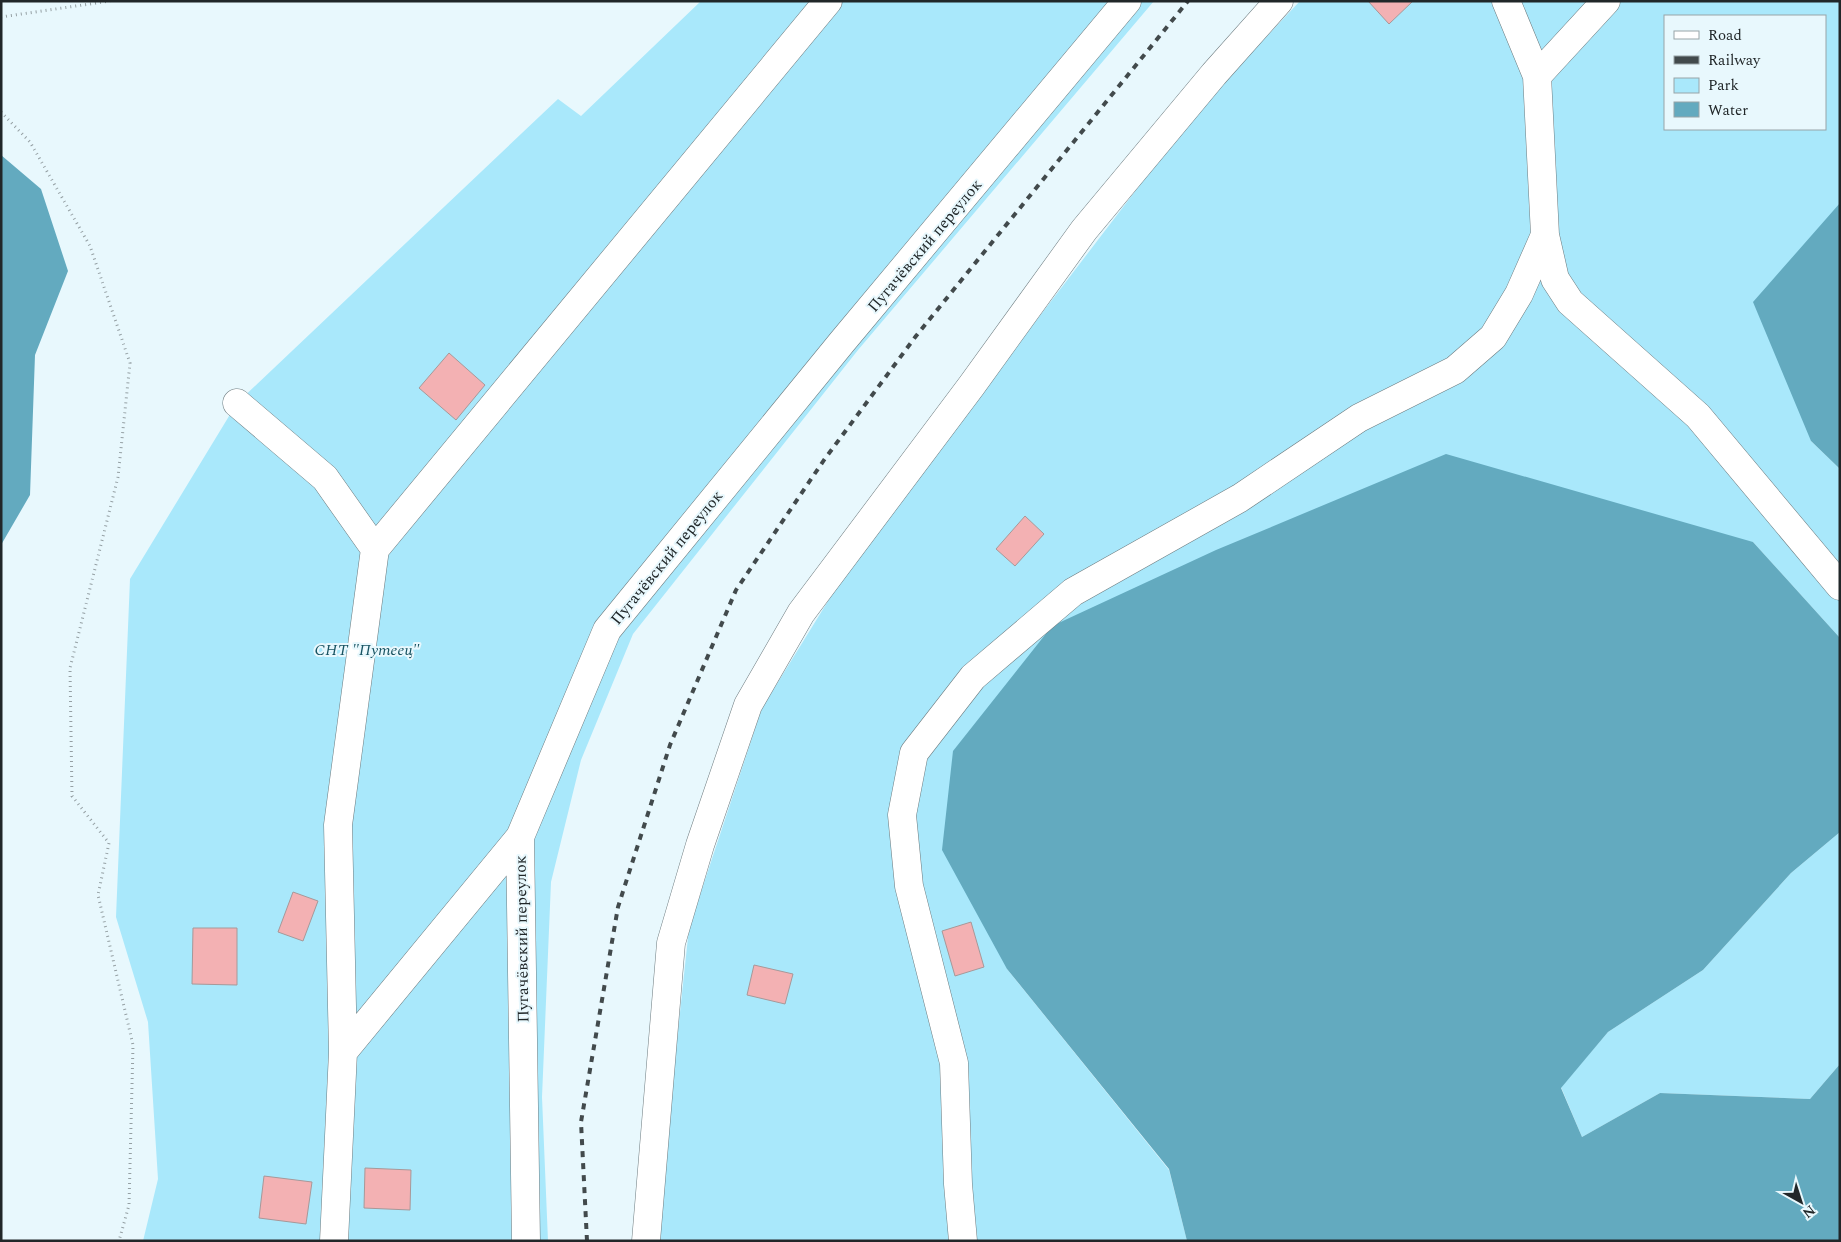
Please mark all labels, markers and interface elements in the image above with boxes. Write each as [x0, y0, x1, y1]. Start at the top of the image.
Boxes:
legend [1664, 15, 1826, 130]
text: Road [1708, 24, 1742, 47]
text: Railway [1708, 49, 1761, 72]
text: Park [1708, 74, 1739, 97]
text: Water [1708, 99, 1748, 122]
street label: Пугачёвский переулок [862, 174, 988, 317]
street label: Пугачёвский переулок [605, 485, 729, 630]
park label: СНТ "Путеец" [315, 638, 420, 662]
street label: Пугачёвский переулок [509, 855, 535, 1023]
north arrow [1776, 1177, 1826, 1227]
text: N [1798, 1200, 1820, 1223]

